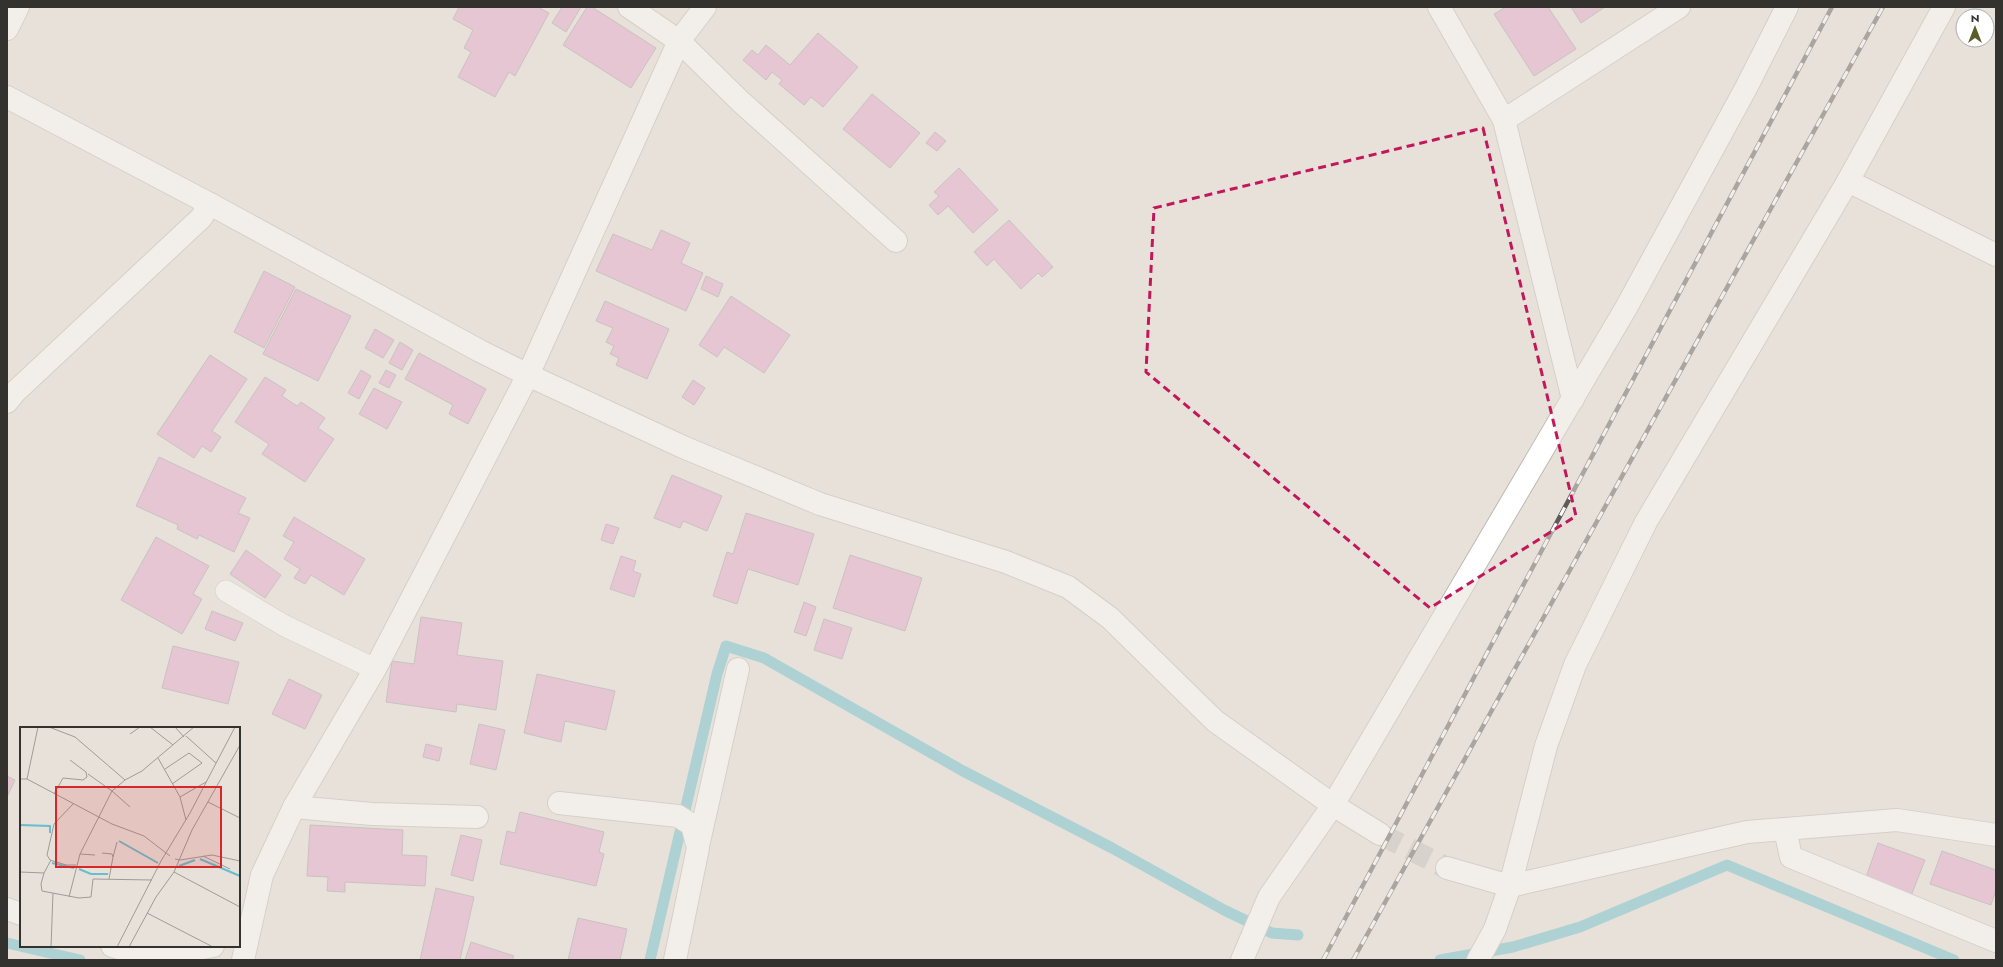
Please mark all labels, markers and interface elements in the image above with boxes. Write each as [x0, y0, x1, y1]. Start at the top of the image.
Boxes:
north arrow [1955, 8, 1995, 48]
text: N [1971, 10, 1979, 26]
inset map [20, 727, 240, 947]

